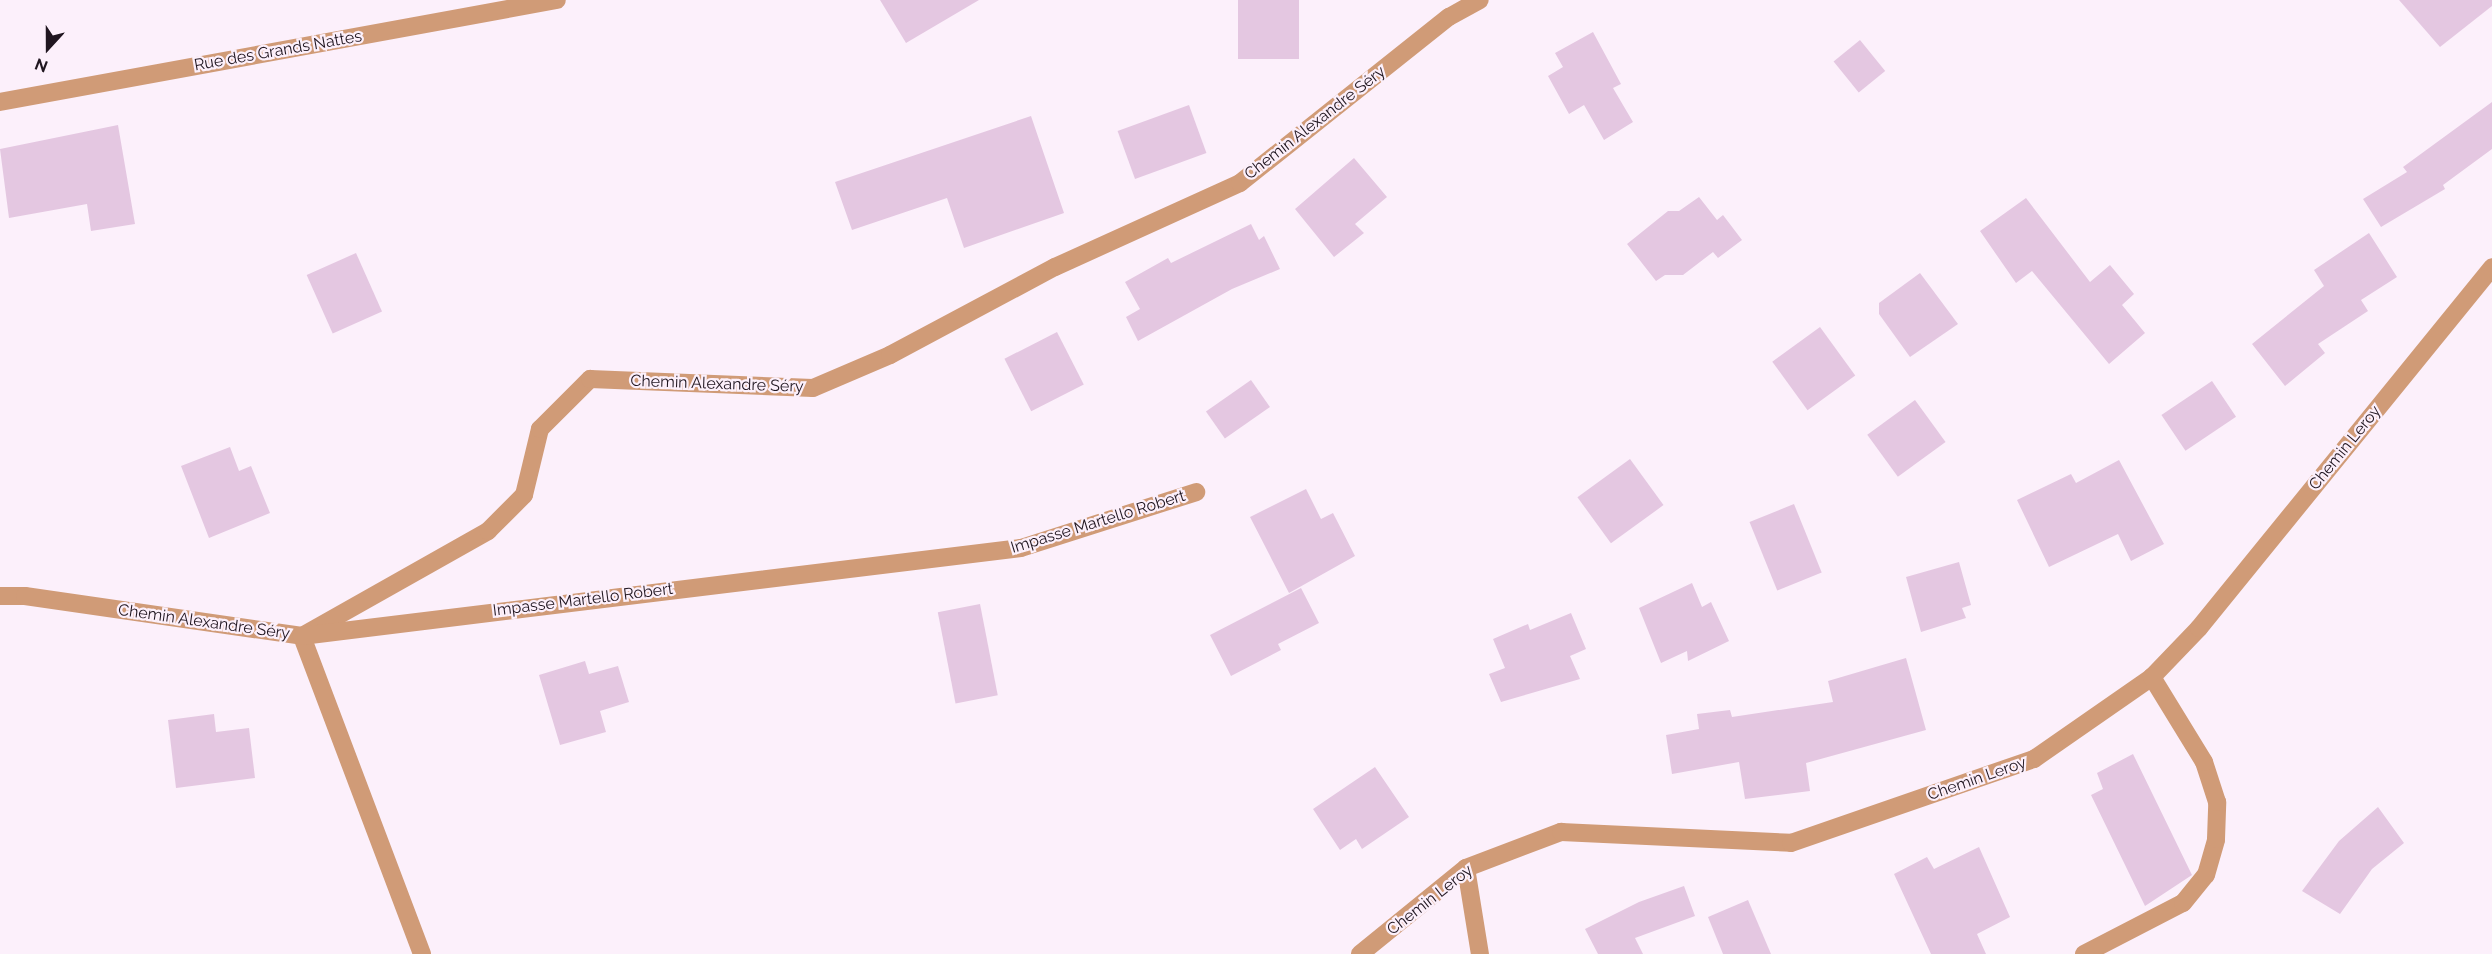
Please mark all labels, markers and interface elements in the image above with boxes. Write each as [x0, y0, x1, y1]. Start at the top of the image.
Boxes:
north arrow [18, 18, 78, 78]
street label: Rue des Grands Nattes [193, 27, 363, 75]
text: N [32, 54, 50, 76]
street label: Chemin Alexandre Séry [1241, 62, 1389, 184]
street label: Chemin Alexandre Séry [630, 371, 804, 397]
street label: Chemin Leroy [2305, 402, 2385, 494]
street label: Impasse Martello Robert [1008, 486, 1188, 558]
street label: Impasse Martello Robert [492, 579, 674, 621]
street label: Chemin Alexandre Séry [117, 600, 291, 644]
street label: Chemin Leroy [1925, 753, 2029, 805]
street label: Chemin Leroy [1383, 861, 1477, 939]

